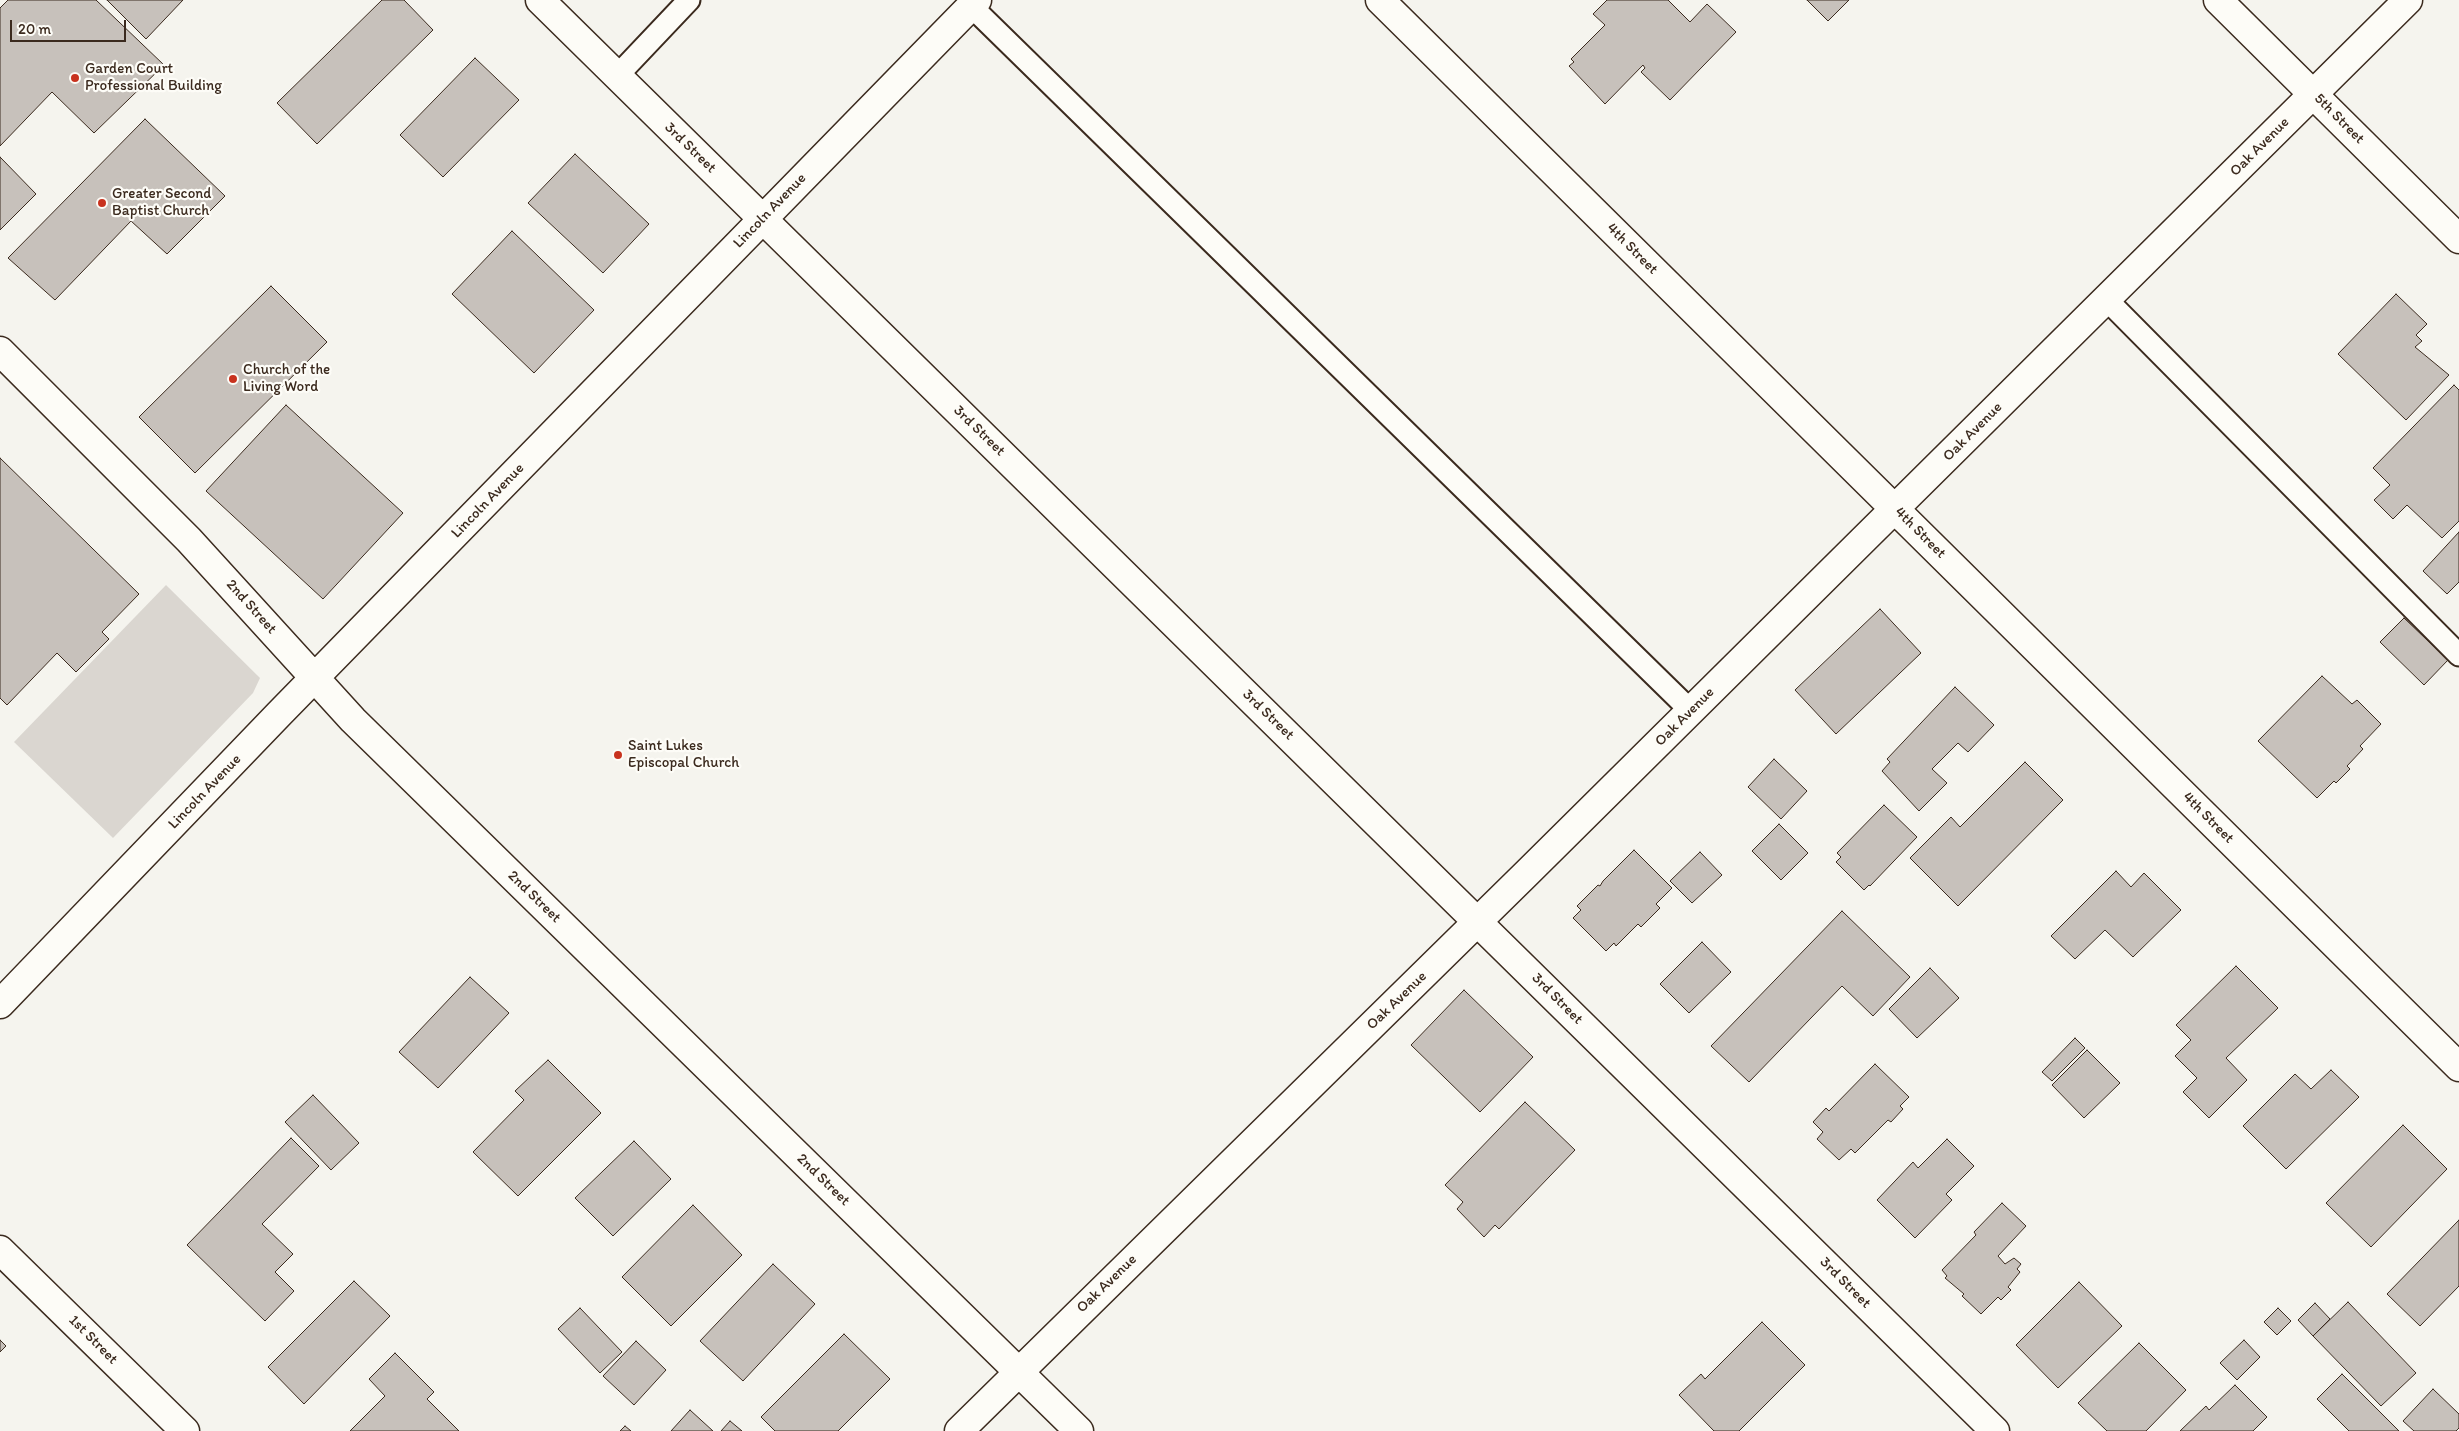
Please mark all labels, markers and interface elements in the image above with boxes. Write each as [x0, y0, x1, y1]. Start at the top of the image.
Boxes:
scale bar [12, 10, 129, 42]
text: 20 m [18, 20, 51, 38]
place label: Garden Court Professional Building [85, 60, 222, 95]
marker: Garden Court Professional Building [69, 72, 81, 84]
street label: 5th Street [2310, 90, 2368, 148]
street label: Oak Avenue [2227, 114, 2293, 180]
street label: 3rd Street [660, 119, 720, 177]
street label: Lincoln Avenue [730, 170, 810, 252]
place label: Greater Second Baptist Church [112, 185, 211, 220]
marker: Greater Second Baptist Church [96, 197, 108, 209]
street label: 4th Street [1603, 220, 1661, 278]
place label: Church of the Living Word [243, 361, 330, 396]
marker: Church of the Living Word [227, 373, 239, 385]
street label: Oak Avenue [1940, 399, 2006, 465]
street label: 3rd Street [949, 402, 1009, 460]
street label: Lincoln Avenue [448, 460, 528, 542]
street label: 4th Street [1891, 504, 1949, 562]
street label: 2nd Street [222, 576, 280, 638]
street label: Oak Avenue [1652, 684, 1718, 750]
street label: 3rd Street [1238, 686, 1298, 744]
place label: Saint Lukes Episcopal Church [628, 737, 739, 772]
marker: Saint Lukes Episcopal Church [612, 749, 624, 761]
street label: Lincoln Avenue [165, 751, 245, 833]
street label: 4th Street [2179, 789, 2237, 847]
street label: 2nd Street [504, 867, 564, 927]
street label: Oak Avenue [1363, 968, 1431, 1034]
street label: 3rd Street [1528, 970, 1586, 1028]
street label: 2nd Street [793, 1150, 853, 1210]
street label: Oak Avenue [1073, 1251, 1141, 1317]
street label: 3rd Street [1816, 1254, 1874, 1312]
street label: 1st Street [65, 1312, 121, 1368]

